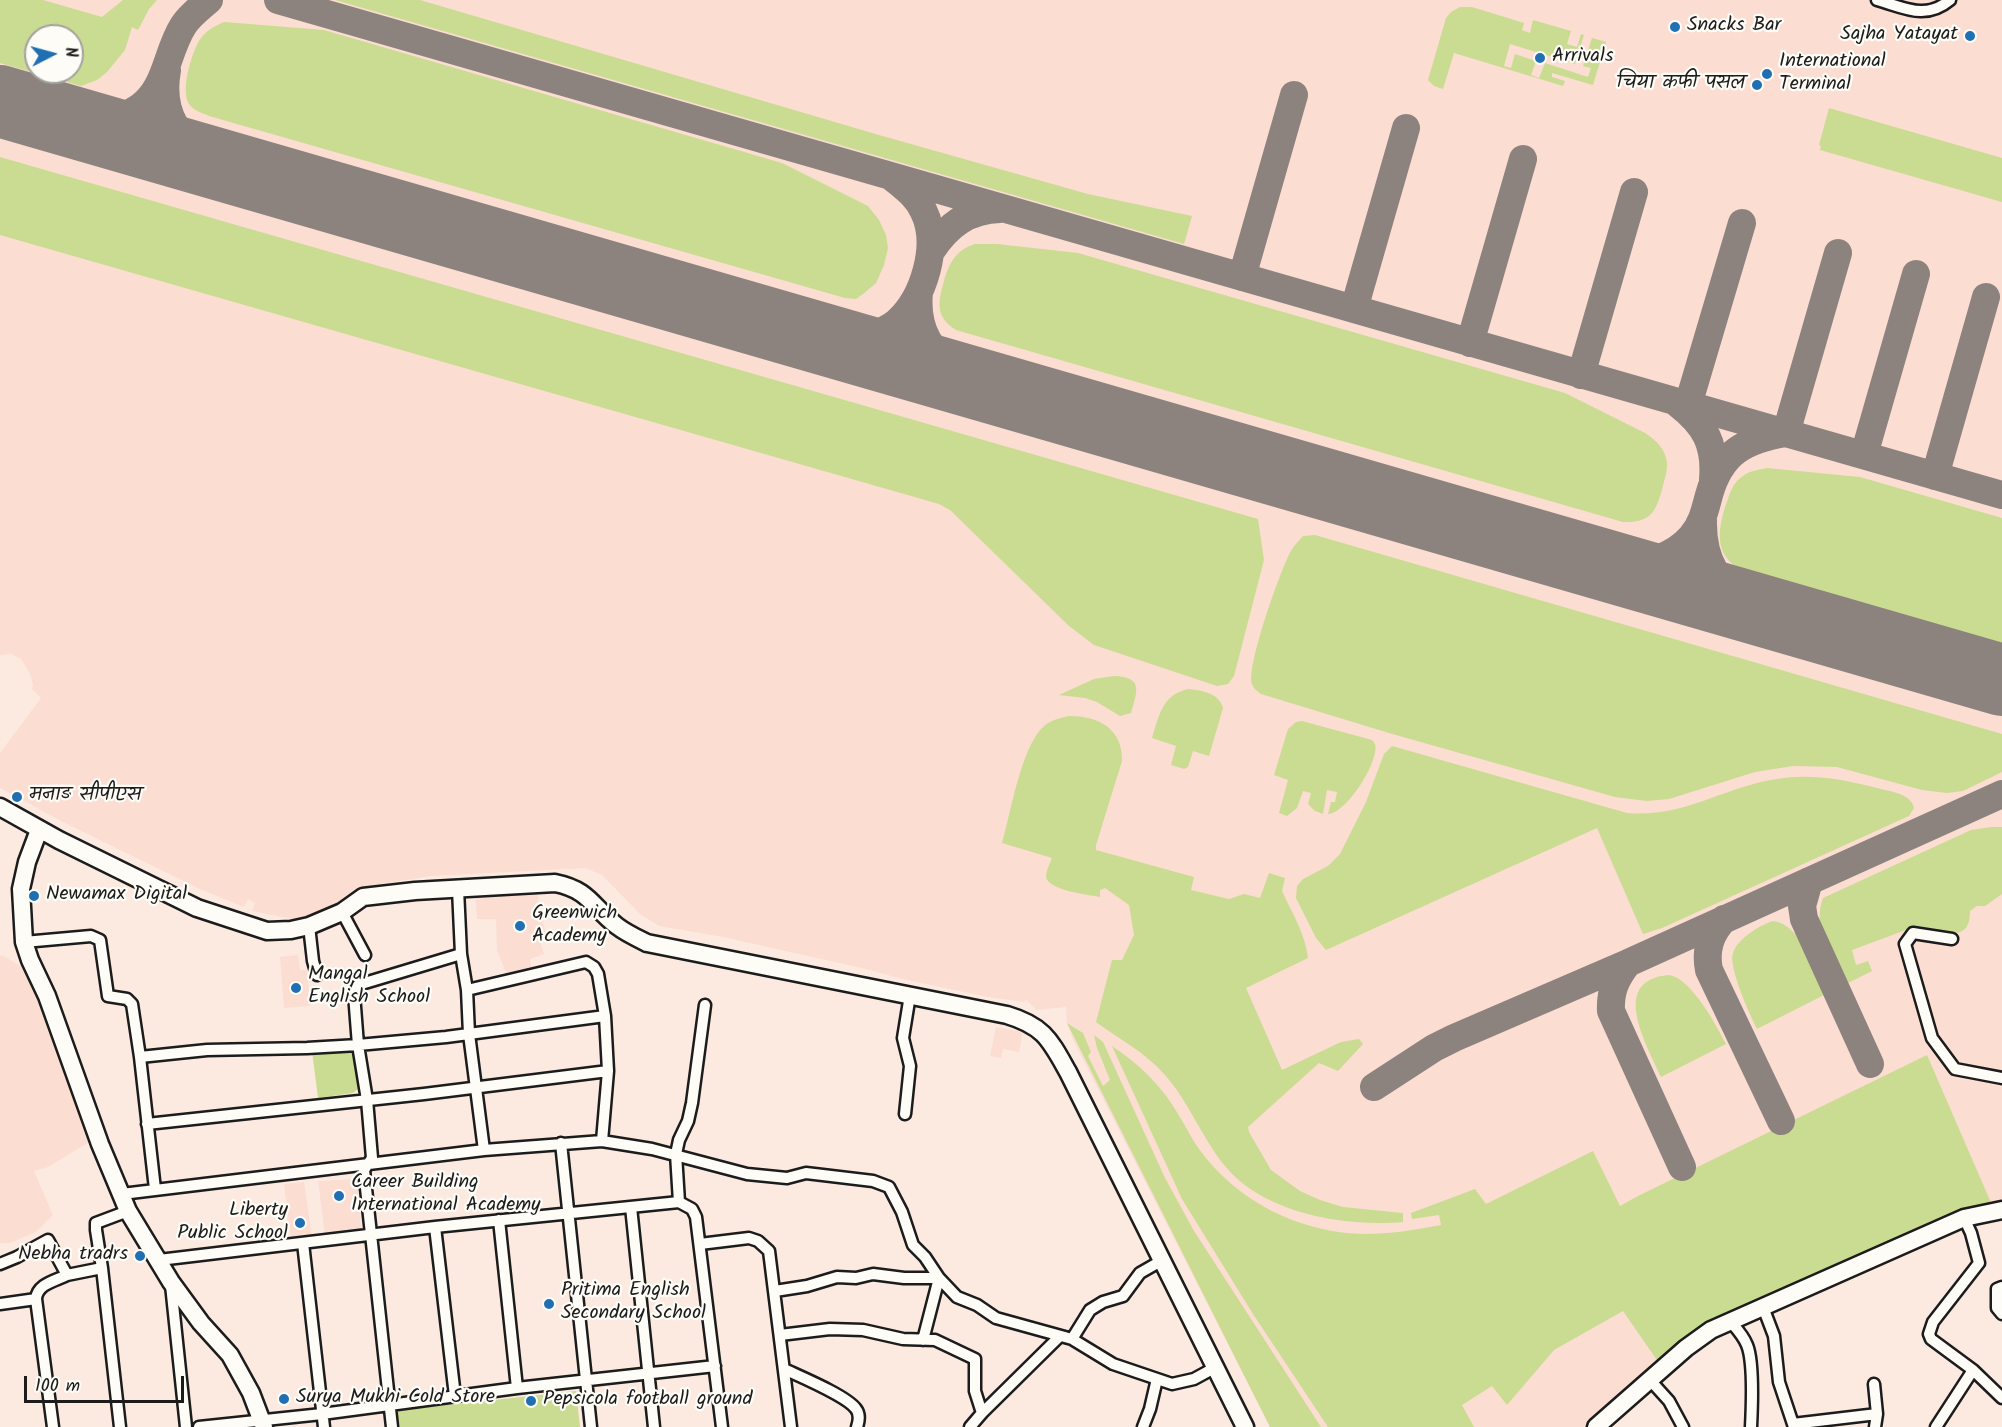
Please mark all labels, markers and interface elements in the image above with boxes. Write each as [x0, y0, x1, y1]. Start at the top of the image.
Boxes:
place label: Snacks Bar [1687, 15, 1781, 39]
marker: Snacks Bar [1668, 20, 1682, 34]
north arrow [24, 24, 84, 84]
place label: Sajha Yatayat [1840, 24, 1958, 48]
marker: Sajha Yatayat [1963, 29, 1977, 43]
text: N [57, 46, 83, 59]
place label: Arrivals [1552, 46, 1613, 70]
marker: Arrivals [1533, 51, 1547, 65]
place label: International Terminal [1779, 51, 1886, 98]
marker: International Terminal [1760, 67, 1774, 81]
place label: चिया कफी पसल [1617, 73, 1745, 97]
marker: चिया कफी पसल [1750, 78, 1764, 92]
place label: मनाङ सीपीएस [29, 785, 141, 809]
marker: मनाङ सीपीएस [10, 790, 24, 804]
place label: Newamax Digital [46, 884, 187, 908]
marker: Newamax Digital [27, 889, 41, 903]
place label: Greenwich Academy [532, 903, 617, 950]
marker: Greenwich Academy [513, 919, 527, 933]
place label: Mangal English School [308, 964, 430, 1011]
marker: Mangal English School [289, 981, 303, 995]
place label: Career Building International Academy [351, 1172, 540, 1219]
marker: Career Building International Academy [332, 1189, 346, 1203]
place label: Liberty Public School [177, 1200, 288, 1247]
marker: Liberty Public School [293, 1216, 307, 1230]
place label: Nebha tradrs [18, 1244, 128, 1268]
marker: Nebha tradrs [133, 1249, 147, 1263]
place label: Pritima English Secondary School [561, 1280, 706, 1327]
marker: Pritima English Secondary School [542, 1297, 556, 1311]
scale bar [27, 1364, 188, 1402]
text: 100 m [35, 1372, 80, 1401]
place label: Surya Mukhi Cold Store [296, 1387, 495, 1411]
place label: Pepsicola football ground [543, 1389, 752, 1413]
marker: Surya Mukhi Cold Store [277, 1392, 291, 1406]
marker: Pepsicola football ground [524, 1394, 538, 1408]

